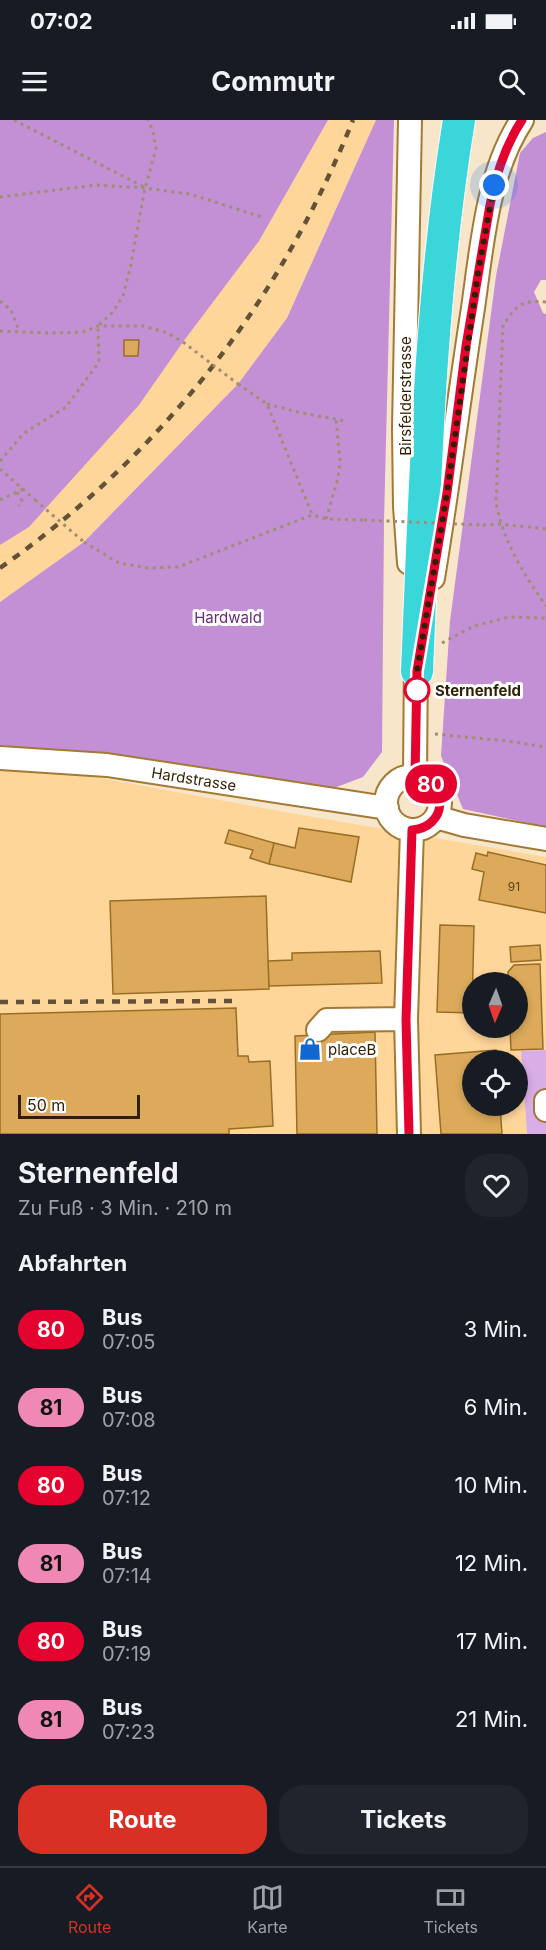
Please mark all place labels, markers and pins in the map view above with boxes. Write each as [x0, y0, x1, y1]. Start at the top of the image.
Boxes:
marker: Sternenfeld [404, 677, 430, 703]
place label: Sternenfeld [435, 681, 521, 700]
shop icon: placeB [297, 1036, 323, 1062]
place label: placeB [328, 1040, 376, 1059]

